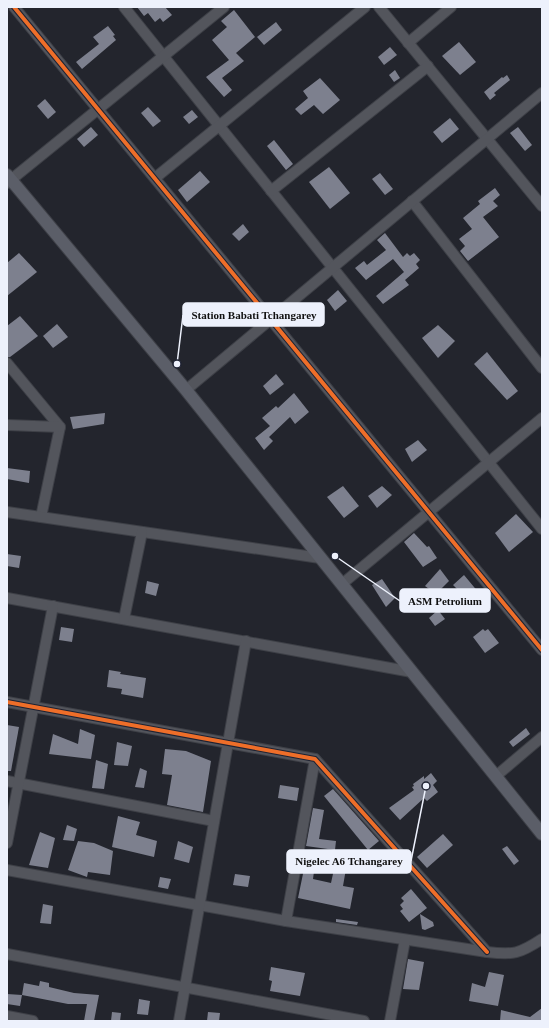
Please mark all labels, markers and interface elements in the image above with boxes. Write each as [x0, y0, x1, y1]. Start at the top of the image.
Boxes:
callout: Station Babati Tchangarey [183, 303, 324, 326]
text: Station Babati Tchangarey [191, 309, 317, 321]
callout: ASM Petrolium [400, 589, 490, 612]
text: ASM Petrolium [408, 595, 482, 607]
callout: Nigelec A6 Tchangarey [287, 850, 411, 873]
text: Nigelec A6 Tchangarey [295, 855, 403, 867]

